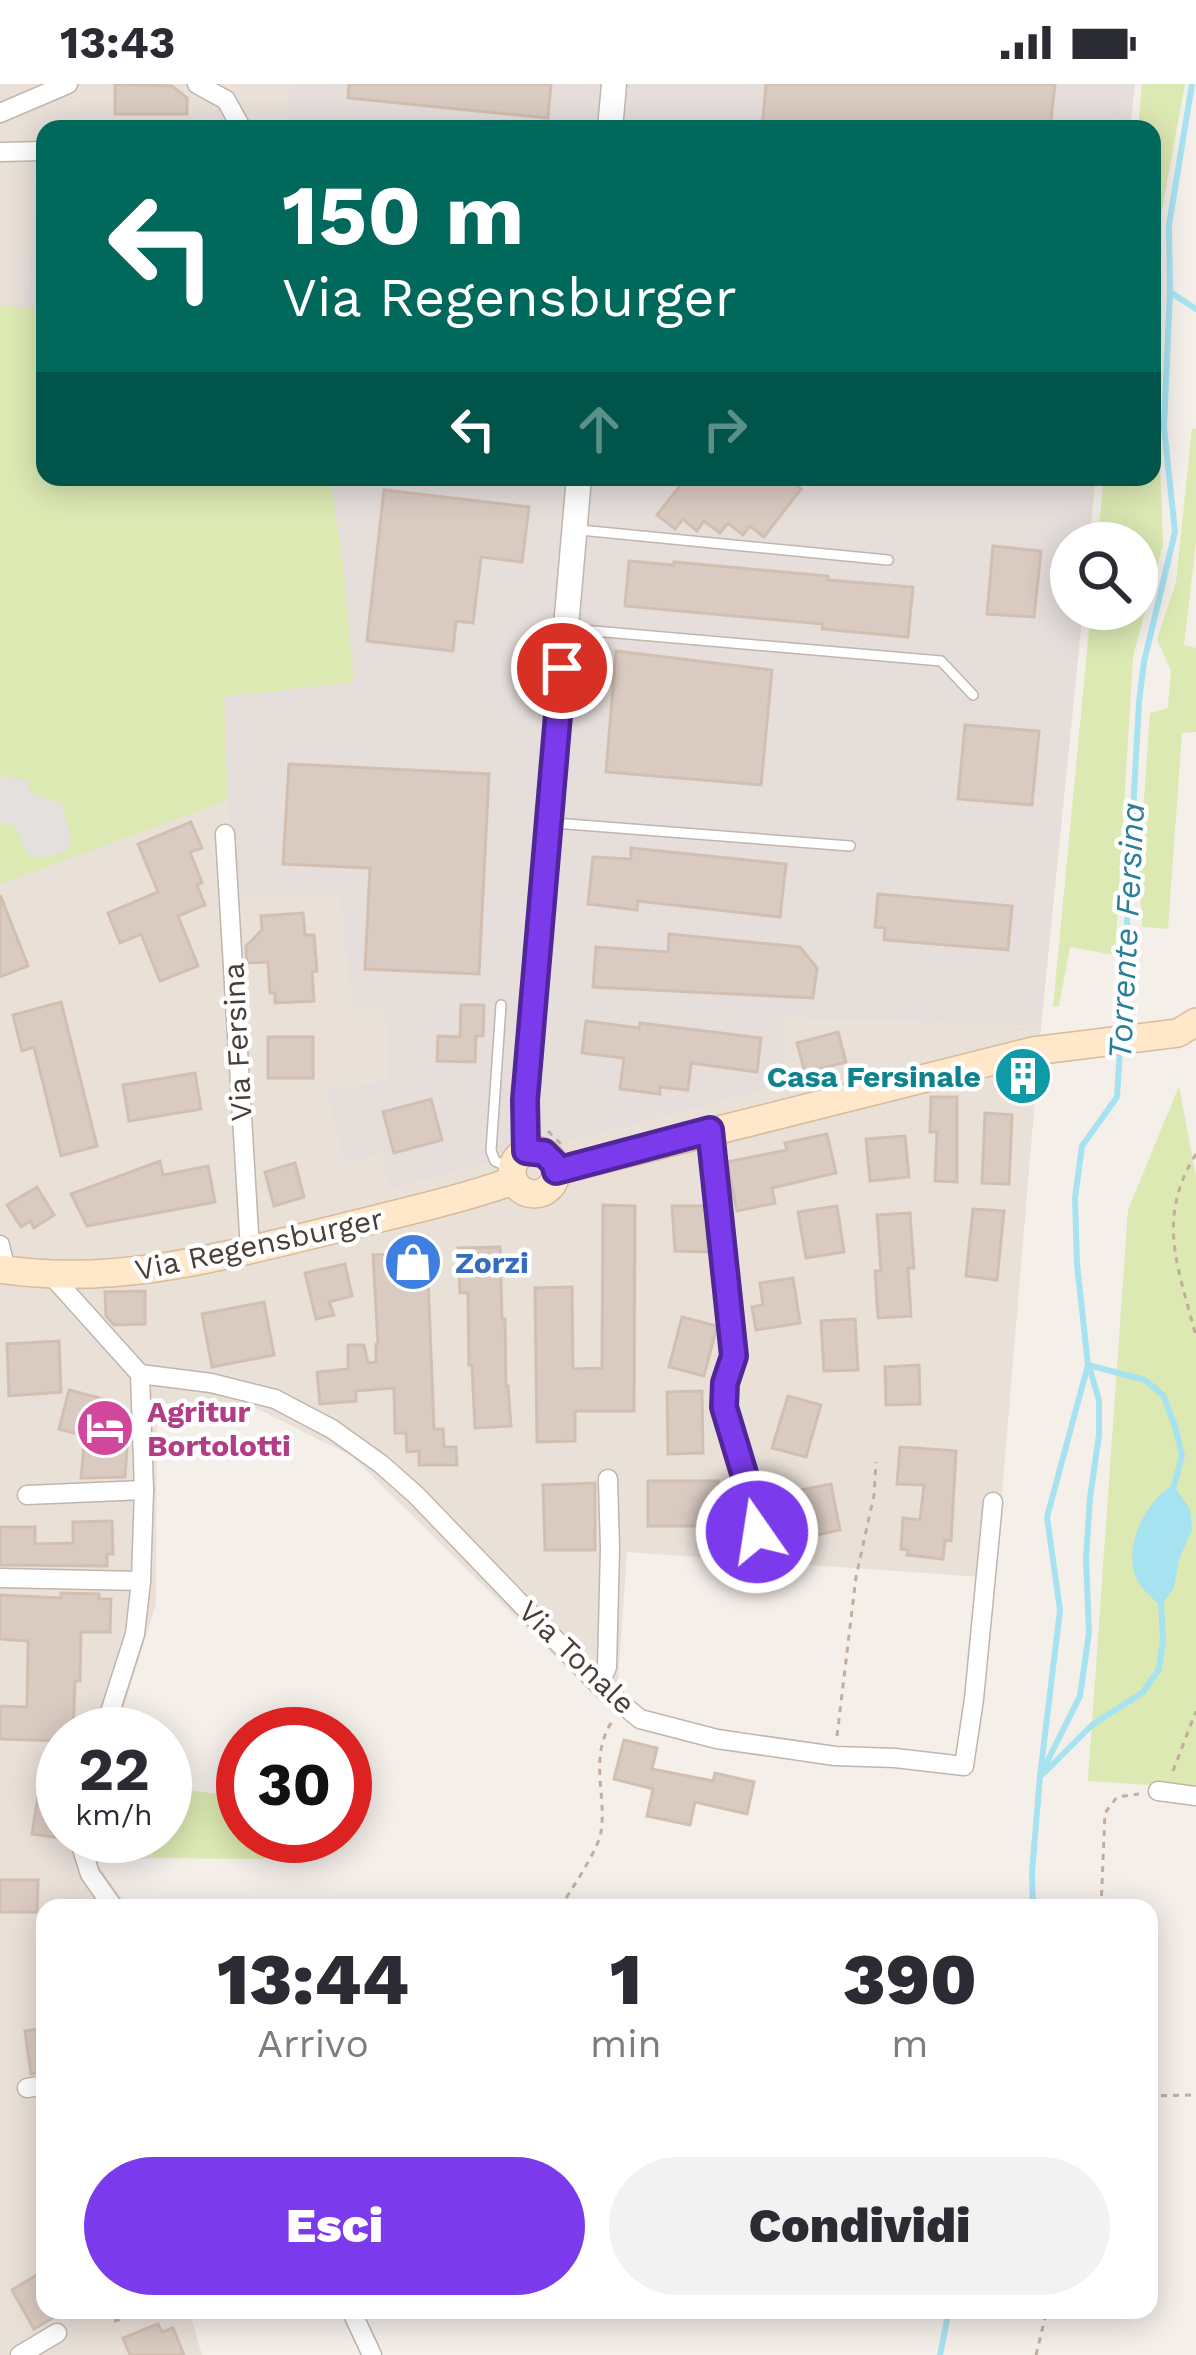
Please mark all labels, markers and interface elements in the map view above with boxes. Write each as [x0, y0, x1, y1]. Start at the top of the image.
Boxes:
text: 13:43 [60, 16, 175, 69]
text: 150 m [282, 166, 524, 264]
icon: left [84, 168, 240, 324]
text: Via Regensburger [282, 266, 737, 329]
icon: left [440, 396, 506, 462]
icon: ahead [566, 396, 632, 462]
icon: right [692, 396, 758, 462]
map controls [1050, 522, 1158, 630]
button: search [1050, 522, 1158, 630]
pin [511, 617, 613, 719]
icon: arrive [529, 635, 595, 701]
water label: Torrente Fersina [1100, 802, 1152, 1060]
street label: Via Fersina [215, 962, 259, 1122]
building icon: Casa Fersinale [992, 1045, 1054, 1107]
place label: Casa Fersinale [767, 1059, 981, 1094]
street label: Via Regensburger [132, 1201, 386, 1287]
shop icon: Zorzi [382, 1231, 444, 1293]
place label: Zorzi [455, 1245, 529, 1280]
place label: Agritur Bortolotti [147, 1394, 291, 1463]
hotel icon: Agritur Bortolotti [74, 1397, 136, 1459]
position arrow [694, 1469, 820, 1595]
street label: Via Tonale [512, 1593, 642, 1721]
speed limit sign: 30 [216, 1707, 372, 1863]
text: 22 [78, 1734, 150, 1805]
text: km/h [75, 1797, 153, 1832]
text: 13:44 [217, 1937, 409, 2021]
text: 1 [610, 1937, 642, 2021]
text: 390 [843, 1937, 977, 2021]
text: Arrivo [257, 2021, 369, 2066]
text: min [590, 2021, 662, 2066]
text: m [891, 2021, 928, 2066]
button: Esci [84, 2157, 585, 2295]
button: Condividi [609, 2157, 1110, 2295]

